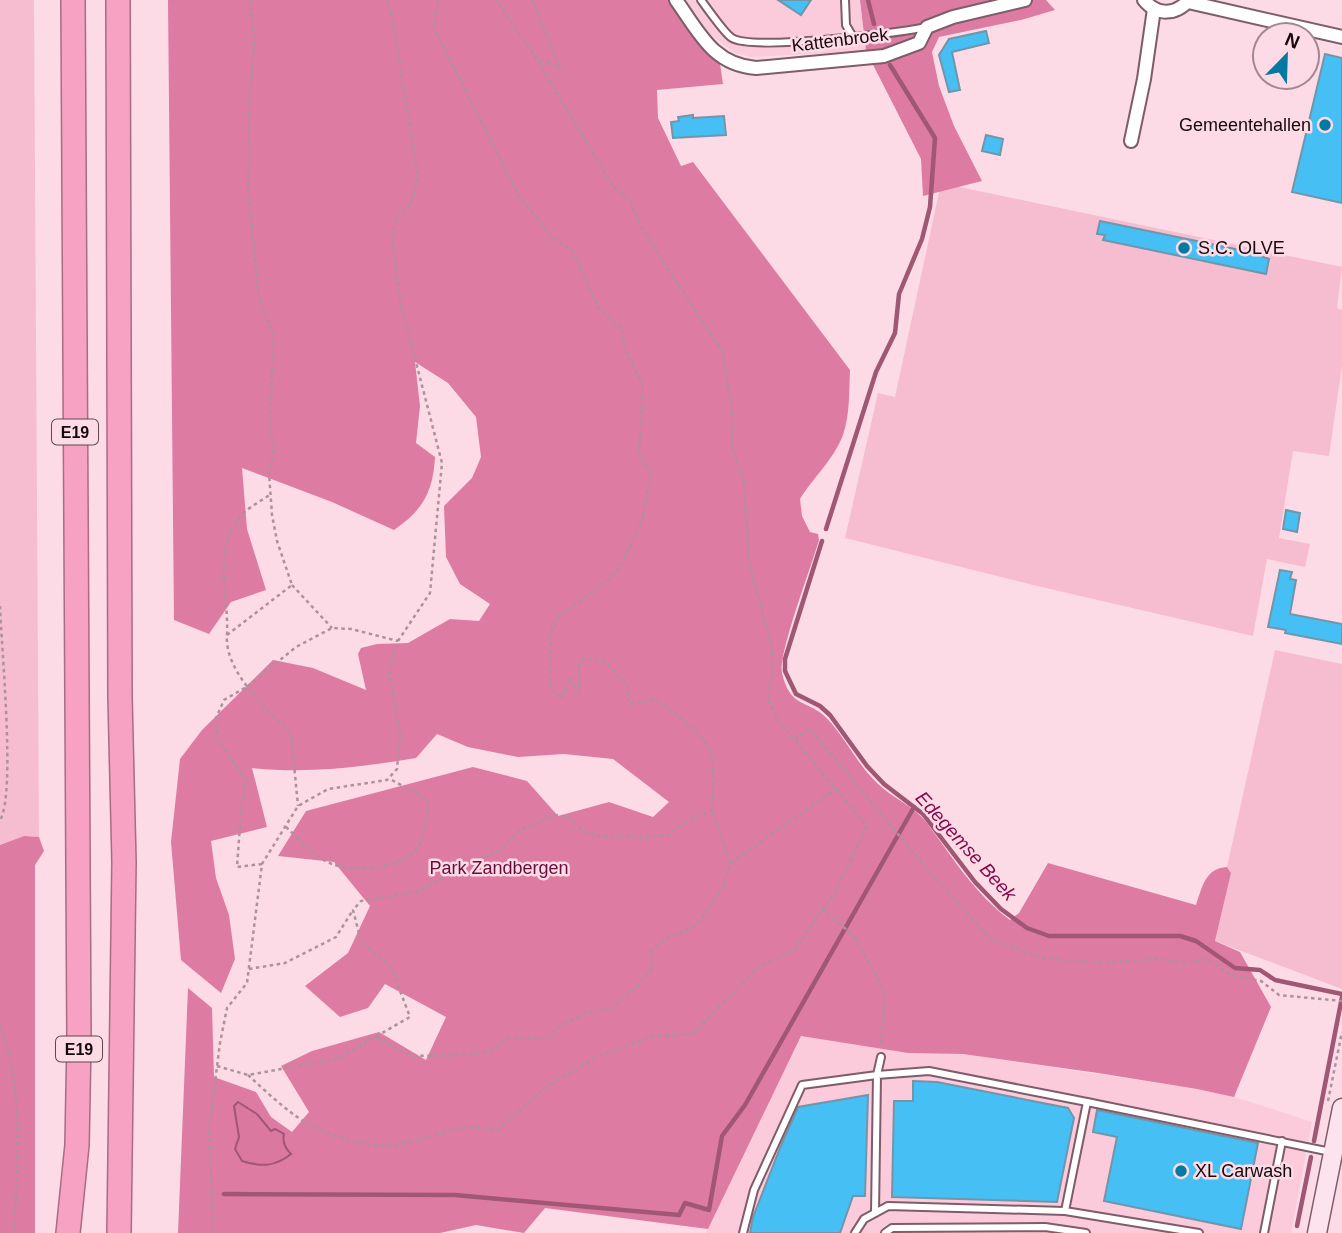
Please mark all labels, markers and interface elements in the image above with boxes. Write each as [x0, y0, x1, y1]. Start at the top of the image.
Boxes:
north arrow [1251, 21, 1321, 91]
street label: Kattenbroek [791, 24, 890, 56]
text: N [1282, 28, 1303, 53]
place label: Gemeentehallen [1179, 115, 1311, 135]
marker: Gemeentehallen [1317, 117, 1333, 133]
place label: S.C. OLVE [1198, 238, 1285, 258]
marker: S.C. OLVE [1176, 240, 1192, 256]
road number: E19 [52, 420, 98, 444]
water label: Edegemse Beek [912, 787, 1021, 906]
park label: Park Zandbergen [429, 858, 569, 878]
road number: E19 [56, 1036, 102, 1062]
place label: XL Carwash [1195, 1161, 1292, 1181]
marker: XL Carwash [1173, 1163, 1189, 1179]

